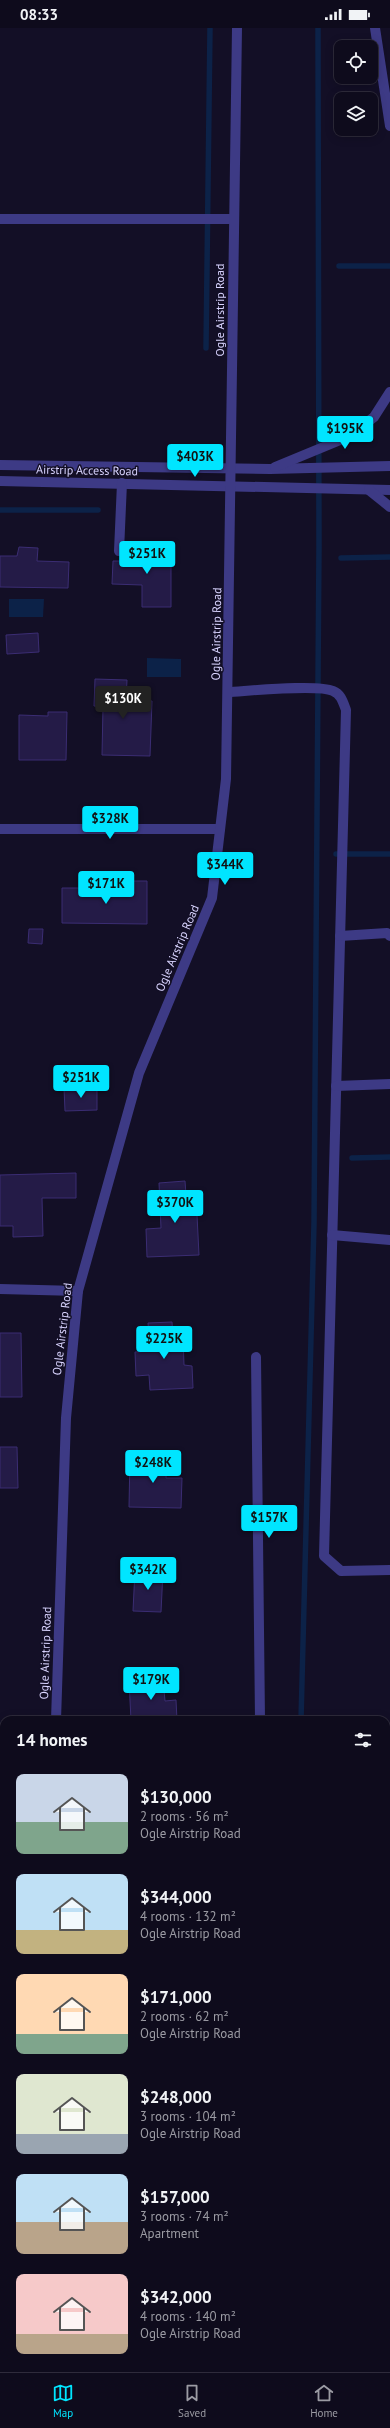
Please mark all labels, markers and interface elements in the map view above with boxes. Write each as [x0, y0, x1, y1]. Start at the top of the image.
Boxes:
text: 08:33 [20, 5, 58, 24]
map controls [334, 40, 378, 136]
button: locate [334, 40, 378, 84]
button: layers [334, 92, 378, 136]
street label: Ogle Airstrip Road [212, 264, 227, 356]
pin: $195K [317, 416, 373, 450]
text: $195K [326, 420, 364, 437]
pin: $403K [167, 444, 223, 478]
text: $403K [176, 448, 214, 465]
street label: Airstrip Access Road [36, 462, 138, 478]
pin: $251K [119, 541, 175, 575]
text: $251K [128, 545, 166, 562]
street label: Ogle Airstrip Road [208, 587, 224, 681]
pin: $130K [95, 686, 151, 720]
text: $130K [104, 690, 142, 707]
pin: $328K [82, 806, 138, 840]
text: $328K [91, 810, 129, 827]
pin: $344K [197, 852, 253, 886]
text: $344K [206, 856, 244, 873]
pin: $171K [78, 871, 134, 905]
text: $171K [87, 875, 125, 892]
street label: Ogle Airstrip Road [152, 902, 202, 994]
pin: $251K [53, 1065, 109, 1099]
text: $251K [62, 1069, 100, 1086]
pin: $370K [147, 1190, 203, 1224]
text: $370K [156, 1194, 194, 1211]
street label: Ogle Airstrip Road [49, 1282, 75, 1376]
pin: $225K [136, 1326, 192, 1360]
text: $225K [145, 1330, 183, 1347]
pin: $248K [125, 1450, 181, 1484]
text: $248K [134, 1454, 172, 1471]
pin: $157K [241, 1505, 297, 1539]
text: $157K [250, 1509, 288, 1526]
pin: $342K [120, 1557, 176, 1591]
text: $342K [129, 1561, 167, 1578]
street label: Ogle Airstrip Road [36, 1606, 54, 1700]
pin: $179K [123, 1667, 179, 1701]
text: $179K [132, 1671, 170, 1688]
text: 14 homes [16, 1729, 87, 1751]
icon: filters [352, 1729, 374, 1751]
text: $130,000 [140, 1786, 212, 1808]
icon: home [48, 1790, 96, 1838]
text: 2 rooms · 56 m² [140, 1808, 229, 1825]
text: Ogle Airstrip Road [140, 1825, 241, 1842]
text: $344,000 [140, 1886, 212, 1908]
icon: home [48, 1890, 96, 1938]
text: 4 rooms · 132 m² [140, 1908, 236, 1925]
text: Ogle Airstrip Road [140, 1925, 241, 1942]
text: $171,000 [140, 1986, 212, 2008]
icon: home [48, 1990, 96, 2038]
text: 2 rooms · 62 m² [140, 2008, 229, 2025]
text: Ogle Airstrip Road [140, 2025, 241, 2042]
text: $248,000 [140, 2086, 212, 2108]
icon: home [48, 2090, 96, 2138]
text: 3 rooms · 104 m² [140, 2108, 236, 2125]
text: Ogle Airstrip Road [140, 2125, 241, 2142]
text: $157,000 [140, 2186, 210, 2208]
icon: home [48, 2190, 96, 2238]
text: 3 rooms · 74 m² [140, 2208, 229, 2225]
text: Apartment [140, 2225, 199, 2242]
text: $342,000 [140, 2286, 212, 2308]
icon: home [48, 2290, 96, 2338]
text: 4 rooms · 140 m² [140, 2308, 236, 2325]
text: Ogle Airstrip Road [140, 2325, 241, 2342]
tab: Map [52, 2382, 74, 2420]
tab: Saved [178, 2382, 206, 2420]
tab: Home [310, 2382, 338, 2420]

